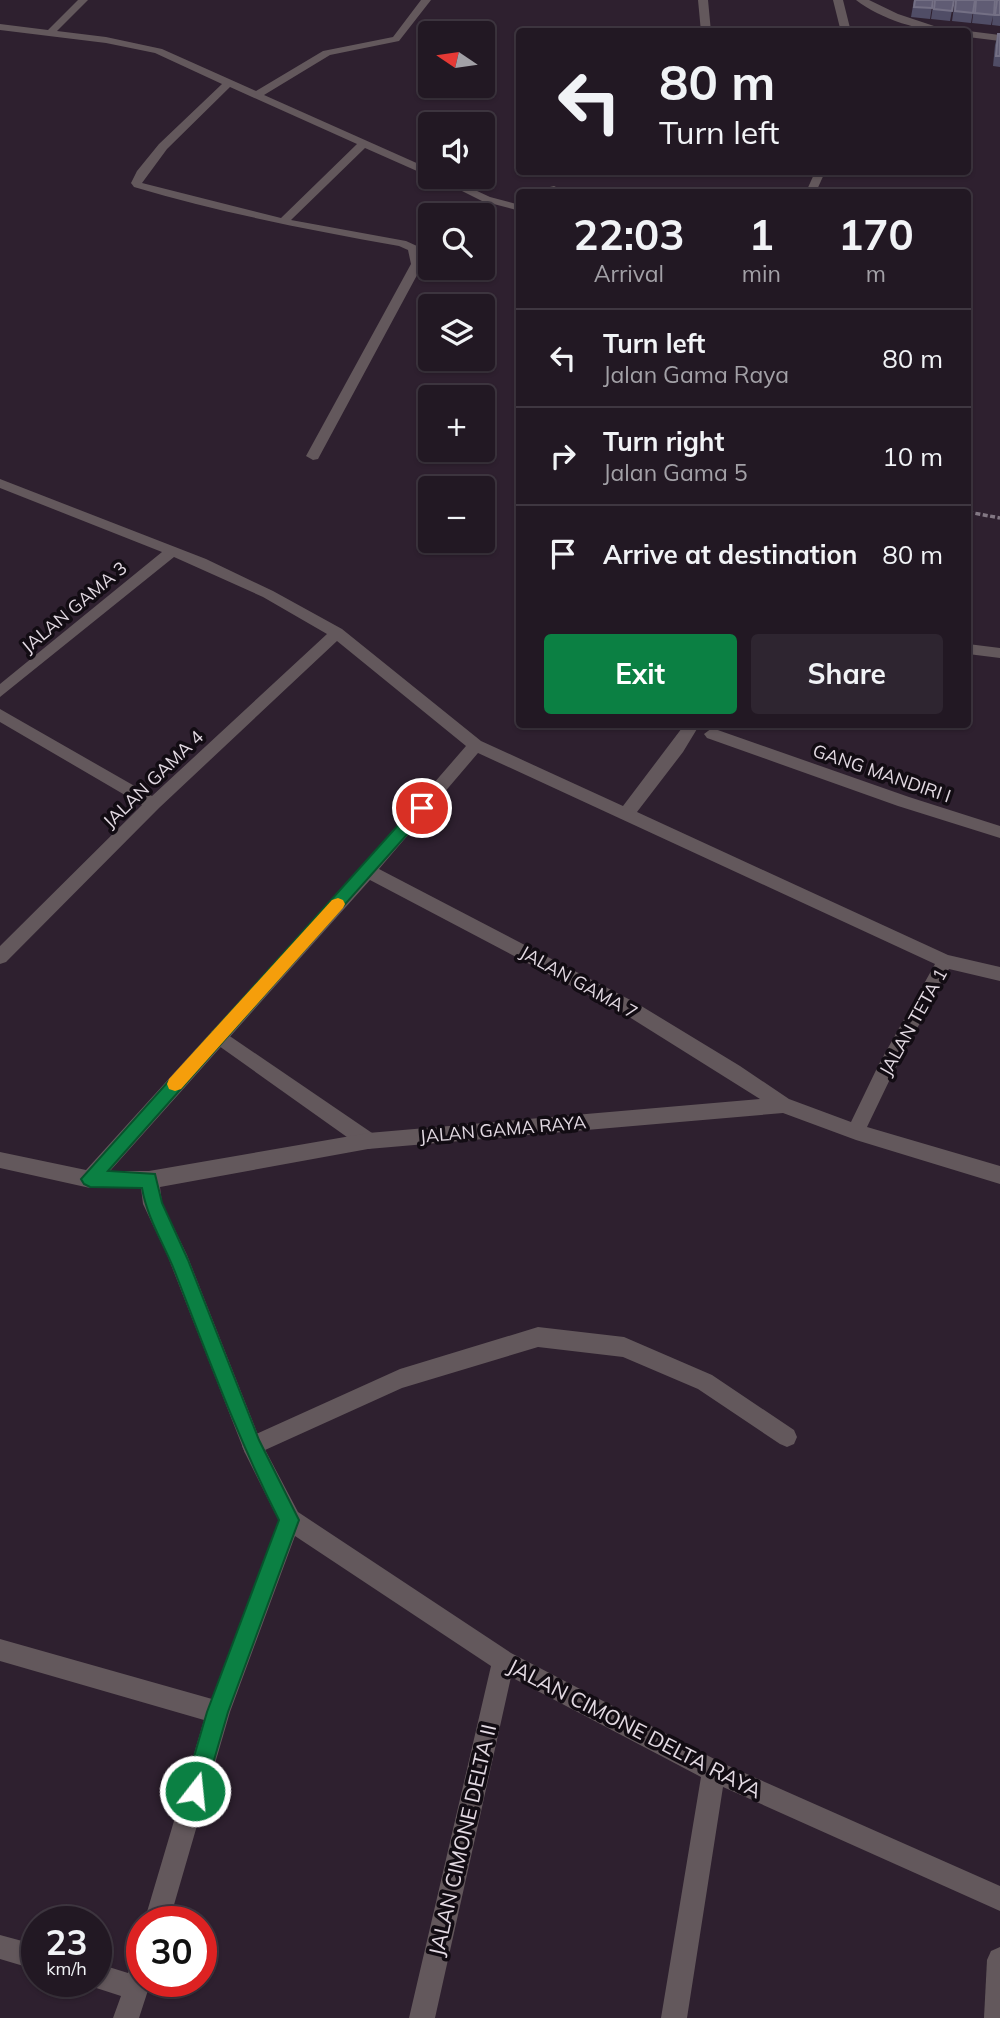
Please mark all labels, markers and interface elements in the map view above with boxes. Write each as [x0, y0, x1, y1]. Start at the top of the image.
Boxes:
north arrow [418, 21, 495, 98]
map controls [418, 21, 495, 553]
text: 80 m [659, 51, 775, 112]
icon: left [544, 56, 635, 147]
button: sound [418, 112, 495, 189]
text: Turn left [659, 112, 779, 152]
button: search [418, 203, 495, 280]
text: 22:03 [573, 208, 684, 261]
text: 1 [749, 208, 774, 261]
text: 170 [838, 208, 914, 261]
text: Arrival [594, 259, 664, 288]
text: min [742, 259, 781, 288]
text: m [866, 259, 886, 288]
button: layers [418, 294, 495, 371]
text: Turn left [603, 327, 705, 360]
icon: left [544, 339, 582, 377]
text: 80 m [882, 342, 943, 375]
text: Jalan Gama Raya [603, 360, 789, 389]
button: + [418, 385, 495, 462]
text: Turn right [603, 425, 724, 458]
icon: right [544, 437, 582, 475]
text: 10 m [882, 440, 943, 473]
text: Jalan Gama 5 [603, 458, 748, 487]
button: − [418, 476, 495, 553]
icon: arrive [544, 535, 582, 573]
text: Arrive at destination [603, 538, 858, 571]
text: 80 m [882, 538, 943, 571]
street label: JALAN GAMA 3 [17, 556, 131, 658]
button: Exit [544, 634, 737, 714]
button: Share [751, 634, 943, 714]
street label: JALAN GAMA 4 [98, 725, 208, 833]
street label: GANG MANDIRI I [810, 739, 954, 807]
pin [392, 778, 452, 838]
icon: arrive [403, 789, 441, 827]
street label: JALAN GAMA 7 [516, 940, 642, 1024]
street label: JALAN TETA 1 [874, 964, 952, 1080]
street label: JALAN GAMA RAYA [419, 1110, 587, 1148]
street label: JALAN CIMONE DELTA RAYA [504, 1653, 767, 1804]
street label: JALAN CIMONE DELTA II [423, 1722, 501, 1958]
position arrow [158, 1754, 232, 1828]
speed limit sign: 30 [126, 1906, 217, 1997]
text: 23 [45, 1920, 88, 1964]
text: km/h [46, 1957, 87, 1980]

